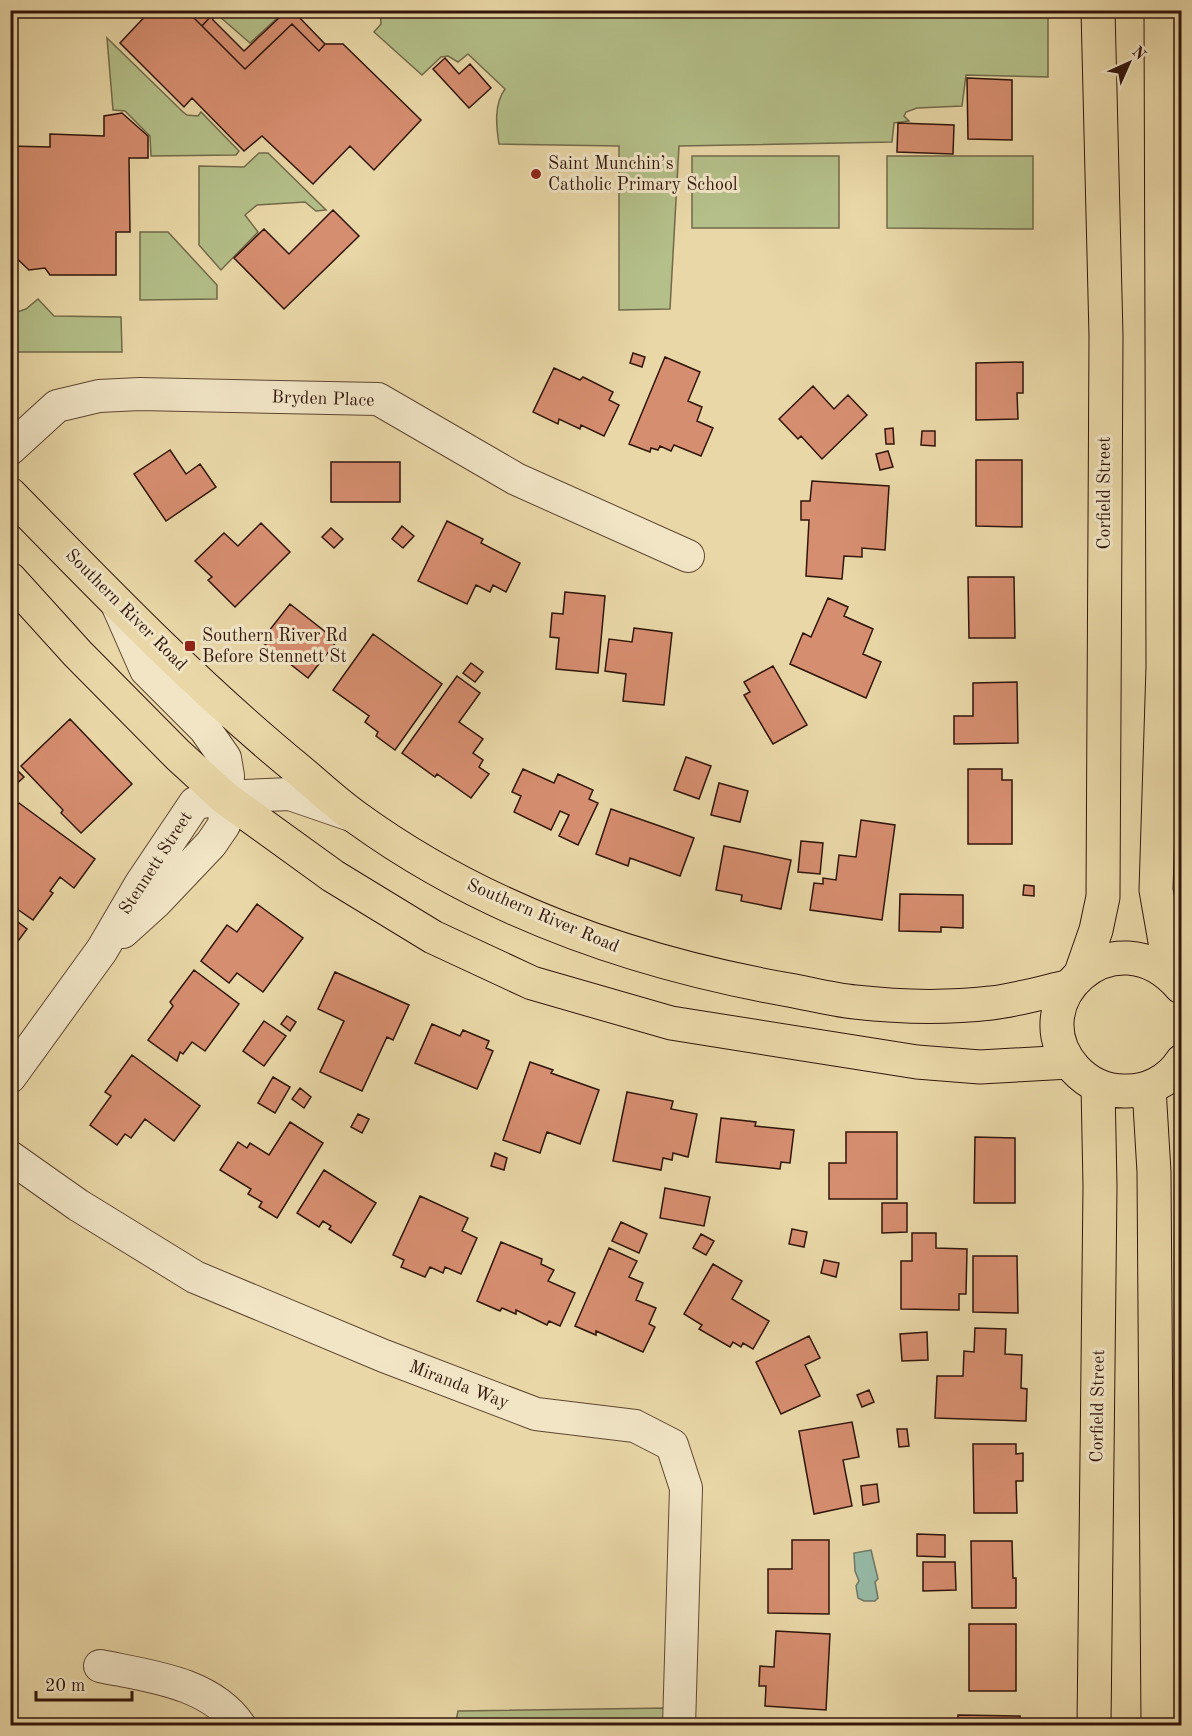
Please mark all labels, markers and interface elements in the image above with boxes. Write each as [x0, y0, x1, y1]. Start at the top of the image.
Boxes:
north arrow [1099, 33, 1159, 93]
text: N [1128, 44, 1149, 64]
place label: Saint Munchin’s Catholic Primary School [548, 155, 738, 194]
marker: Saint Munchin’s Catholic Primary School [529, 167, 543, 181]
street label: Bryden Place [271, 388, 375, 410]
street label: Corfield Street [1096, 436, 1114, 550]
street label: Southern River Road [62, 546, 190, 674]
place label: Southern River Rd Before Stennett St [202, 627, 348, 666]
marker: Southern River Rd Before Stennett St [183, 639, 197, 653]
street label: Stennett Street [116, 808, 196, 918]
street label: Southern River Road [464, 876, 622, 956]
street label: Corfield Street [1088, 1349, 1108, 1463]
street label: Miranda Way [407, 1358, 512, 1412]
scale bar [36, 1664, 132, 1702]
text: 20 m [45, 1677, 85, 1695]

